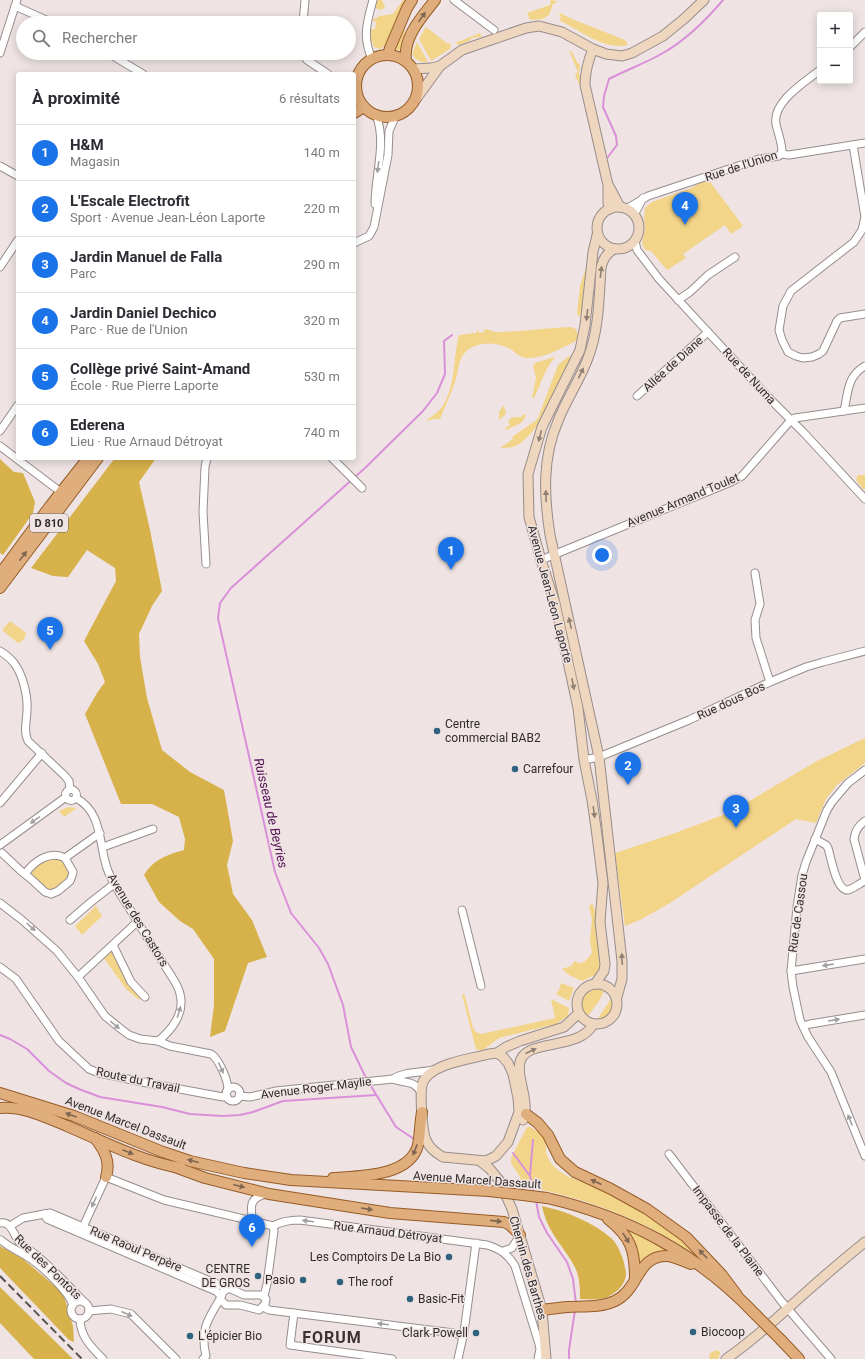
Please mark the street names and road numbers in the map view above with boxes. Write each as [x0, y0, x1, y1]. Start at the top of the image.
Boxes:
street label: Rue de l'Union [703, 148, 779, 184]
street label: Allée de Diane [640, 333, 706, 395]
street label: Rue de Numa [719, 345, 779, 407]
street label: Avenue Armand Toulet [625, 470, 741, 530]
road number: D 810 [30, 514, 68, 532]
street label: Avenue Jean-Léon Laporte [525, 524, 575, 664]
street label: Rue dous Bos [695, 679, 767, 723]
street label: Avenue des Castors [105, 871, 171, 969]
street label: Rue de Cassou [786, 873, 810, 953]
street label: Route du Travail [95, 1064, 181, 1096]
street label: Avenue Roger Maylie [260, 1074, 372, 1102]
street label: Avenue Marcel Dassault [64, 1093, 189, 1153]
street label: Avenue Marcel Dassault [412, 1169, 542, 1191]
street label: Impasse de la Plaine [689, 1183, 767, 1279]
street label: Chemin des Barthes [506, 1214, 550, 1322]
street label: Rue Arnaud Détroyat [333, 1218, 443, 1246]
street label: Rue Raoul Perpère [88, 1223, 184, 1275]
street label: Rue des Pontots [12, 1232, 84, 1302]

